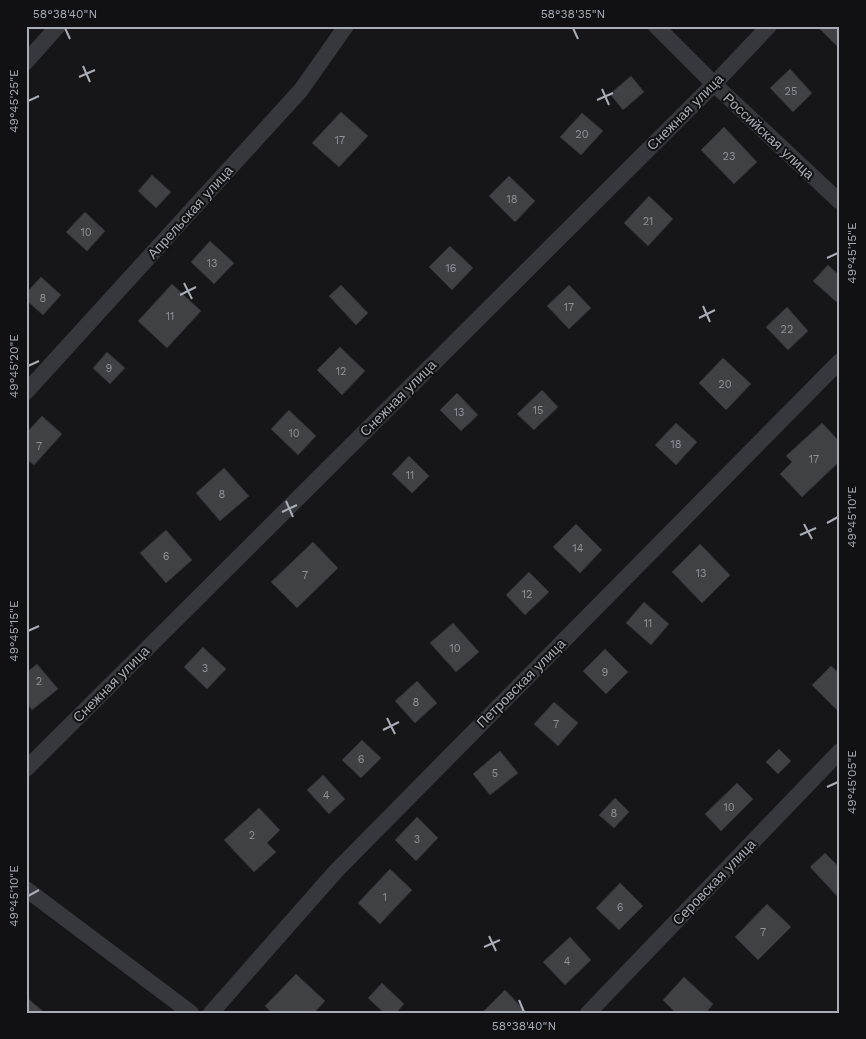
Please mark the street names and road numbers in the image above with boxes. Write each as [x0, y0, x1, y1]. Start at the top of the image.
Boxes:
street label: Снежная улица [644, 70, 727, 153]
street label: Российская улица [720, 90, 818, 182]
street label: Апрельская улица [144, 162, 236, 262]
street label: Снежная улица [357, 356, 440, 439]
street label: Петровская улица [473, 635, 569, 731]
street label: Снежная улица [70, 642, 153, 725]
street label: Серовская улица [669, 836, 759, 928]

